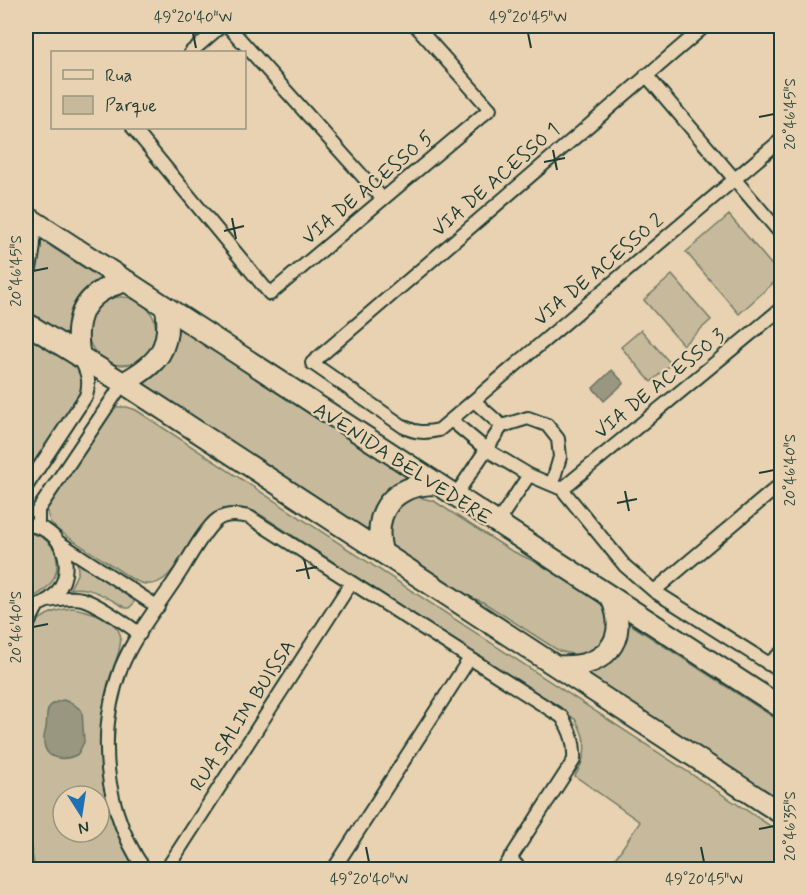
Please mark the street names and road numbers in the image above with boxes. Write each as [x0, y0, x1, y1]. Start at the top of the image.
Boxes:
street label: VIA DE ACESSO 1 [426, 117, 566, 243]
street label: VIA DE ACESSO 5 [296, 125, 440, 251]
street label: VIA DE ACESSO 2 [528, 208, 670, 333]
street label: VIA DE ACESSO 3 [589, 323, 731, 445]
street label: AVENIDA BELVEDERE [308, 396, 496, 532]
street label: RUA SALIM BUISSA [184, 635, 302, 797]

